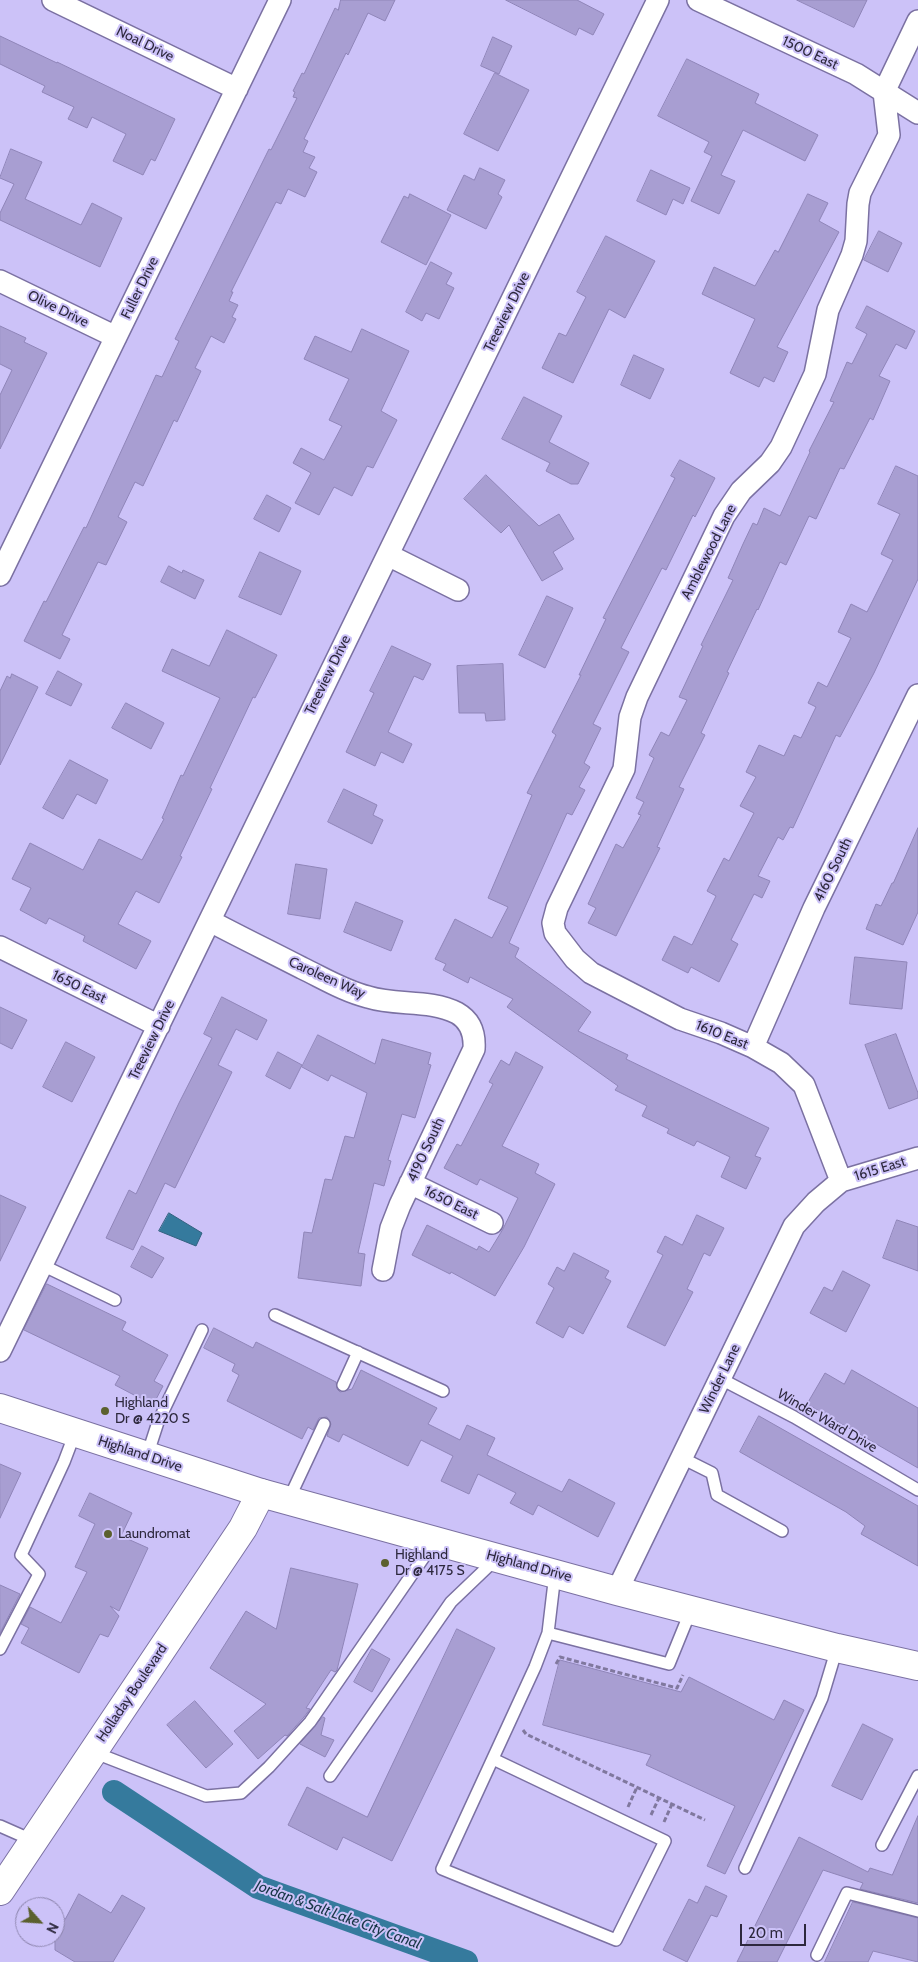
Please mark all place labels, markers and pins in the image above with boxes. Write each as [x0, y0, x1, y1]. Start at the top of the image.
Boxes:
place label: Highland Dr @ 4220 S [115, 1395, 190, 1428]
marker: Highland Dr @ 4220 S [99, 1405, 111, 1417]
place label: Laundromat [118, 1526, 190, 1542]
marker: Laundromat [102, 1528, 114, 1540]
place label: Highland Dr @ 4175 S [395, 1547, 465, 1580]
marker: Highland Dr @ 4175 S [379, 1557, 391, 1569]

